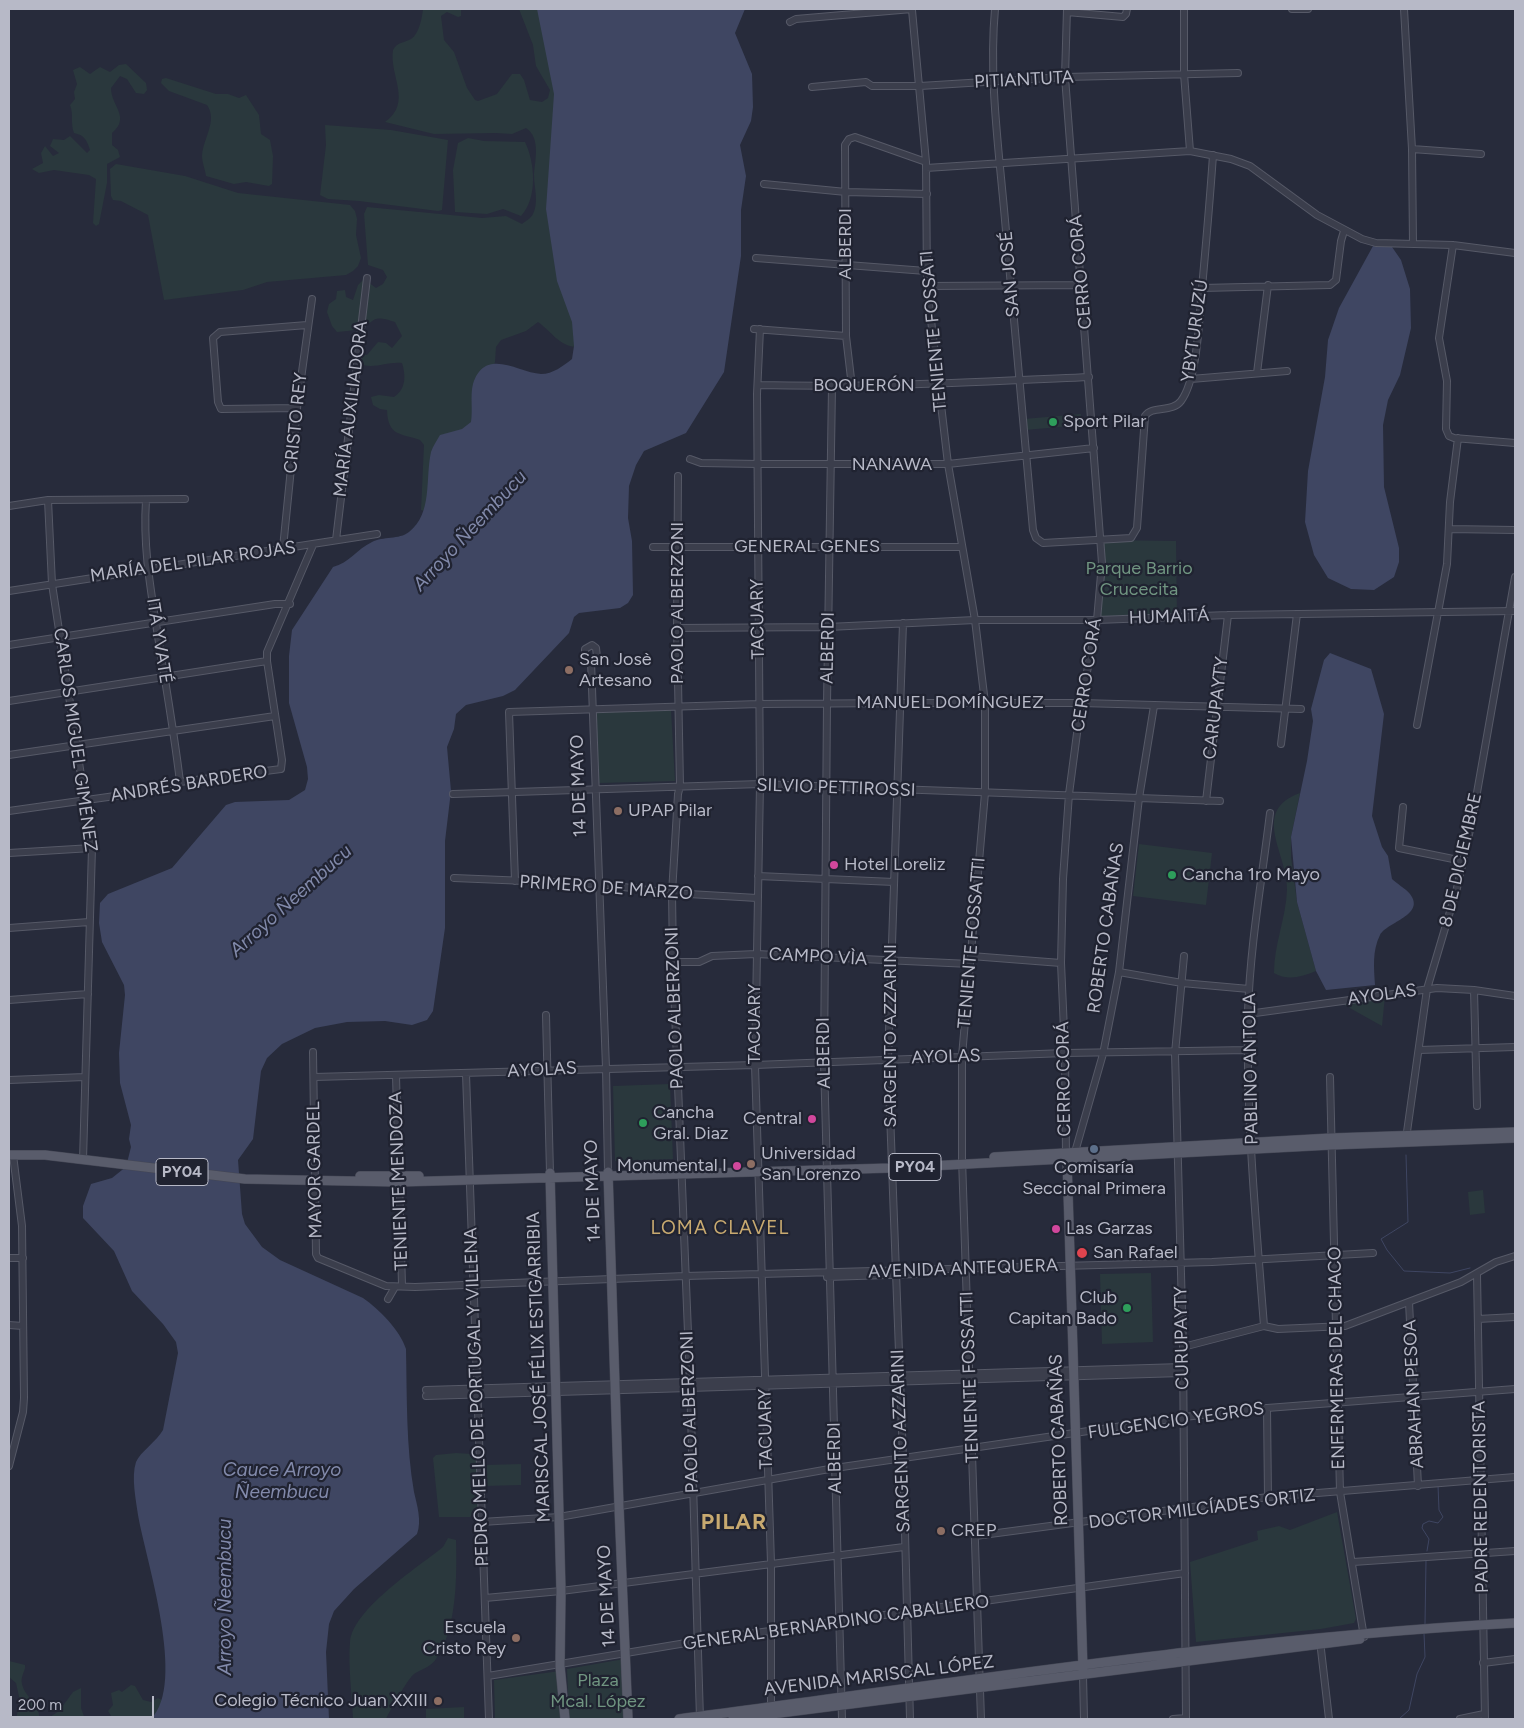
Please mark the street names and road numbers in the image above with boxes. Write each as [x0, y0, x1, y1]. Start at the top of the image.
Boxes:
street label: PITIANTUTA [974, 67, 1074, 93]
street label: ALBERDI [835, 208, 857, 280]
street label: CERRO CORÁ [1065, 214, 1097, 330]
street label: SAN JOSÉ [995, 230, 1025, 318]
street label: TENIENTE FOSSATI [916, 250, 952, 412]
street label: YBYTURUZÚ [1177, 278, 1213, 384]
street label: MARÍA AUXILIADORA [329, 320, 373, 498]
street label: CRISTO REY [280, 371, 312, 475]
street label: BOQUERÓN [813, 375, 915, 397]
street label: NANAWA [852, 454, 932, 476]
street label: PAOLO ALBERZONI [667, 522, 689, 684]
street label: GENERAL GENES [734, 536, 880, 558]
street label: MARÍA DEL PILAR ROJAS [89, 537, 297, 587]
street label: TACUARY [746, 579, 770, 659]
street label: ITÁ YVATÉ [142, 597, 176, 685]
street label: HUMAITÁ [1128, 605, 1210, 629]
street label: ALBERDI [817, 612, 839, 684]
street label: CERRO CORÁ [1067, 617, 1107, 733]
street label: CARLOS MIGUEL GIMÉNEZ [49, 627, 101, 853]
street label: CARUPAYTY [1199, 655, 1233, 761]
street label: MANUEL DOMÍNGUEZ [856, 692, 1044, 714]
street label: 14 DE MAYO [566, 734, 592, 838]
street label: ANDRÉS BARDERO [109, 761, 269, 807]
street label: SILVIO PETTIROSSI [756, 774, 916, 802]
street label: 8 DE DICIEMBRE [1435, 791, 1487, 929]
street label: ROBERTO CABAÑAS [1083, 841, 1129, 1015]
street label: TENIENTE FOSSATTI [954, 857, 990, 1029]
street label: PRIMERO DE MARZO [519, 871, 693, 905]
street label: PAOLO ALBERZONI [661, 926, 689, 1090]
street label: CAMPO VÌA [768, 944, 868, 970]
street label: SARGENTO AZZARINI [880, 944, 902, 1128]
street label: AYOLAS [1346, 979, 1418, 1011]
street label: TACUARY [744, 984, 766, 1064]
street label: PABLINO ANTOLA [1239, 993, 1263, 1145]
street label: ALBERDI [813, 1017, 835, 1089]
street label: CERRO CORÁ [1052, 1021, 1076, 1137]
street label: AYOLAS [911, 1045, 981, 1069]
street label: AYOLAS [507, 1057, 577, 1083]
street label: TENIENTE MENDOZA [385, 1091, 413, 1271]
street label: MAYOR GARDEL [303, 1101, 327, 1239]
street label: 14 DE MAYO [580, 1139, 606, 1243]
road number: PY04 [889, 1154, 941, 1180]
road number: PY04 [156, 1158, 208, 1186]
street label: MARISCAL JOSÉ FÉLIX ESTIGARRIBIA [523, 1211, 555, 1523]
street label: PEDRO MELLO DE PORTUGAL Y VILLENA [460, 1227, 494, 1567]
street label: ENFERMERAS DEL CHACO [1324, 1246, 1350, 1470]
street label: AVENIDA ANTEQUERA [868, 1255, 1058, 1283]
street label: CURUPAYTY [1170, 1286, 1194, 1390]
street label: TENIENTE FOSSATTI [956, 1291, 984, 1463]
street label: ABRAHAN PESOA [1399, 1319, 1429, 1469]
street label: PAOLO ALBERZONI [676, 1330, 704, 1494]
street label: SARGENTO AZZARINI [887, 1349, 915, 1533]
street label: ROBERTO CABAÑAS [1045, 1354, 1073, 1526]
street label: TACUARY [754, 1389, 778, 1469]
street label: FULGENCIO YEGROS [1086, 1398, 1266, 1444]
street label: PADRE REDENTORISTA [1469, 1401, 1493, 1593]
street label: ALBERDI [824, 1422, 846, 1494]
street label: DOCTOR MILCÍADES ORTIZ [1087, 1484, 1317, 1534]
street label: 14 DE MAYO [594, 1544, 620, 1648]
street label: GENERAL BERNARDINO CABALLERO [681, 1591, 991, 1655]
street label: AVENIDA MARISCAL LÓPEZ [763, 1651, 995, 1701]

